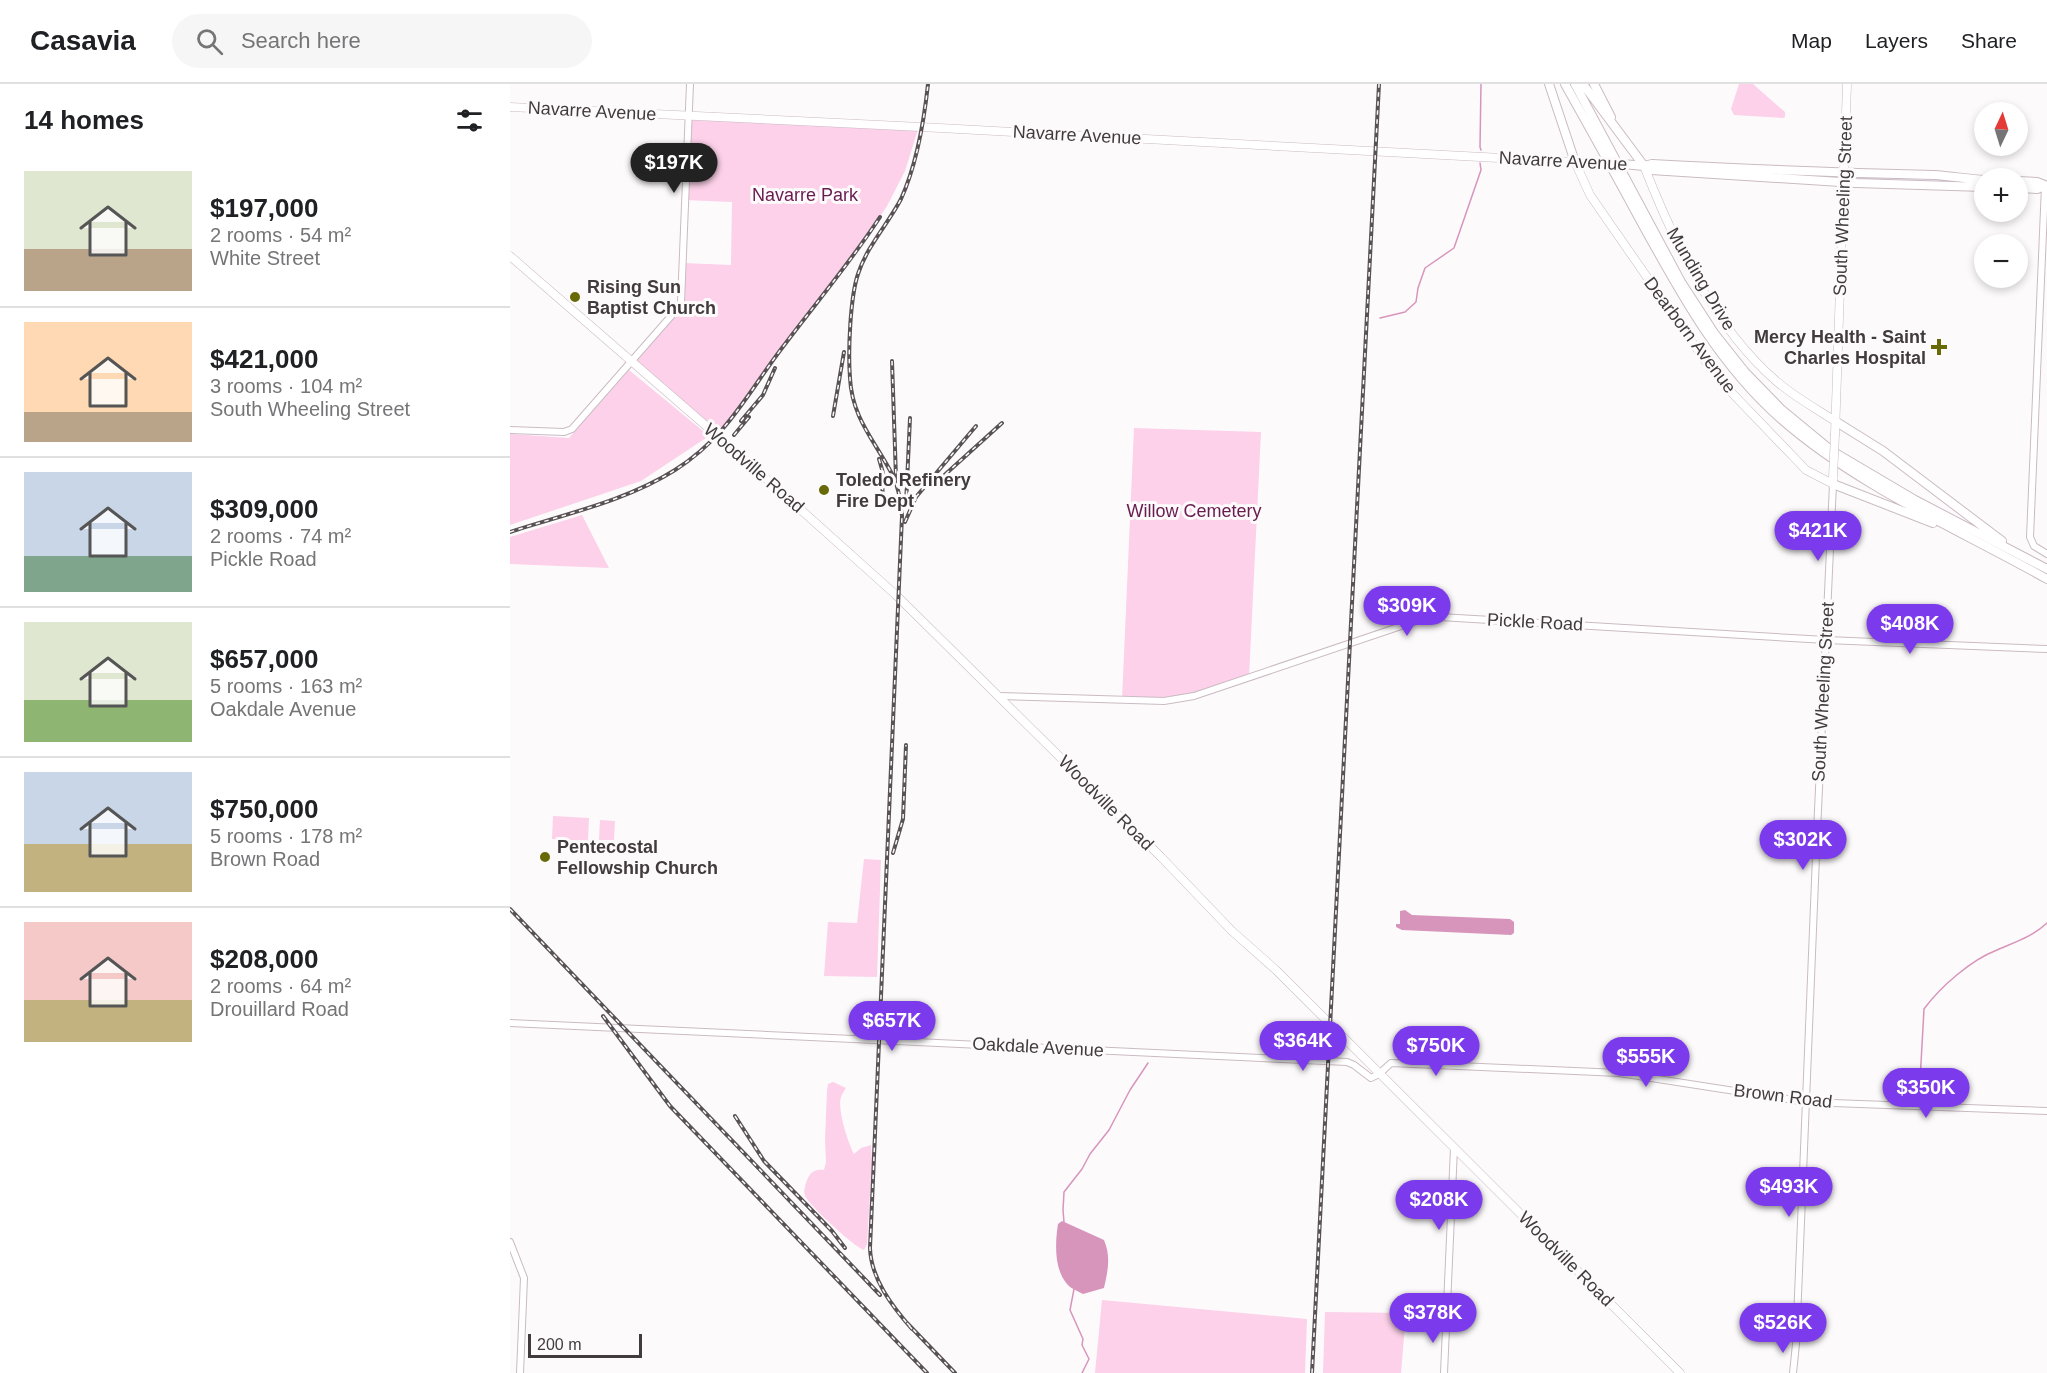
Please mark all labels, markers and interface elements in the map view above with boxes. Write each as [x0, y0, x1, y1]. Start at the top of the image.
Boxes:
search box [172, 14, 592, 68]
text: Casavia [30, 25, 136, 56]
icon: search [193, 25, 226, 58]
text: Search here [241, 28, 361, 53]
text: Map [1791, 29, 1832, 52]
text: Layers [1865, 29, 1928, 52]
text: Share [1961, 29, 2017, 52]
street label: Navarre Avenue [527, 98, 657, 124]
north arrow [1974, 102, 2028, 156]
map controls [1974, 102, 2028, 288]
icon: filters [453, 104, 486, 137]
text: 14 homes [24, 105, 144, 135]
street label: South Wheeling Street [1830, 116, 1856, 296]
street label: Navarre Avenue [1012, 122, 1142, 148]
pin: $197K [632, 143, 716, 194]
street label: Navarre Avenue [1498, 148, 1628, 174]
text: $197K [645, 151, 703, 173]
button: + [1974, 168, 2028, 222]
park label: Navarre Park [752, 185, 859, 205]
text: $197,000 [210, 193, 318, 223]
icon: home [72, 195, 144, 267]
text: 2 rooms · 54 m² [210, 224, 351, 246]
street label: Munding Drive [1663, 224, 1739, 334]
button: − [1974, 234, 2028, 288]
text: White Street [210, 247, 320, 269]
street label: Dearborn Avenue [1640, 273, 1740, 397]
place label: Rising Sun Baptist Church [587, 277, 716, 318]
marker: Rising Sun Baptist Church [568, 290, 582, 304]
place label: Mercy Health - Saint Charles Hospital [1754, 327, 1926, 368]
marker: Mercy Health - Saint Charles Hospital [1930, 338, 1948, 356]
text: $421,000 [210, 344, 318, 374]
icon: home [72, 346, 144, 418]
text: 3 rooms · 104 m² [210, 375, 362, 397]
text: South Wheeling Street [210, 398, 410, 420]
street label: Woodville Road [700, 419, 808, 517]
place label: Toledo Refinery Fire Dept [836, 470, 971, 511]
marker: Toledo Refinery Fire Dept [817, 483, 831, 497]
text: $309,000 [210, 494, 318, 524]
icon: home [72, 496, 144, 568]
park label: Willow Cemetery [1126, 501, 1262, 521]
pin: $421K [1776, 511, 1860, 562]
text: $421K [1789, 519, 1847, 541]
text: 2 rooms · 74 m² [210, 525, 351, 547]
text: Pickle Road [210, 548, 317, 570]
pin: $309K [1365, 586, 1449, 637]
text: $309K [1378, 594, 1436, 616]
street label: South Wheeling Street [1808, 602, 1838, 782]
pin: $408K [1868, 604, 1952, 655]
street label: Pickle Road [1487, 610, 1583, 634]
text: $408K [1881, 612, 1939, 634]
text: $657,000 [210, 644, 318, 674]
icon: home [72, 646, 144, 718]
text: 5 rooms · 163 m² [210, 675, 362, 697]
text: Oakdale Avenue [210, 698, 356, 720]
street label: Woodville Road [1054, 751, 1158, 855]
text: $750,000 [210, 794, 318, 824]
icon: home [72, 796, 144, 868]
pin: $302K [1761, 820, 1845, 871]
text: 5 rooms · 178 m² [210, 825, 362, 847]
text: $302K [1774, 828, 1832, 850]
place label: Pentecostal Fellowship Church [557, 837, 718, 878]
text: Brown Road [210, 848, 320, 870]
marker: Pentecostal Fellowship Church [538, 850, 552, 864]
text: $208,000 [210, 944, 318, 974]
icon: home [72, 946, 144, 1018]
text: 2 rooms · 64 m² [210, 975, 351, 997]
text: Drouillard Road [210, 998, 349, 1020]
pin: $657K [850, 1001, 934, 1052]
text: $657K [863, 1009, 921, 1031]
pin: $364K [1261, 1021, 1345, 1072]
pin: $750K [1394, 1026, 1478, 1077]
text: $364K [1274, 1029, 1332, 1051]
street label: Oakdale Avenue [972, 1034, 1104, 1060]
text: $750K [1407, 1034, 1465, 1056]
pin: $555K [1604, 1037, 1688, 1088]
text: $555K [1617, 1045, 1675, 1067]
pin: $350K [1884, 1068, 1968, 1119]
text: $350K [1897, 1076, 1955, 1098]
street label: Brown Road [1733, 1080, 1833, 1112]
pin: $493K [1747, 1167, 1831, 1218]
text: $493K [1760, 1175, 1818, 1197]
pin: $208K [1397, 1180, 1481, 1231]
text: $208K [1410, 1188, 1468, 1210]
street label: Woodville Road [1514, 1207, 1618, 1311]
pin: $378K [1391, 1293, 1475, 1344]
text: $378K [1404, 1301, 1462, 1323]
pin: $526K [1741, 1303, 1825, 1354]
text: $526K [1754, 1311, 1812, 1333]
scale bar [528, 1331, 642, 1358]
text: 200 m [537, 1336, 581, 1353]

